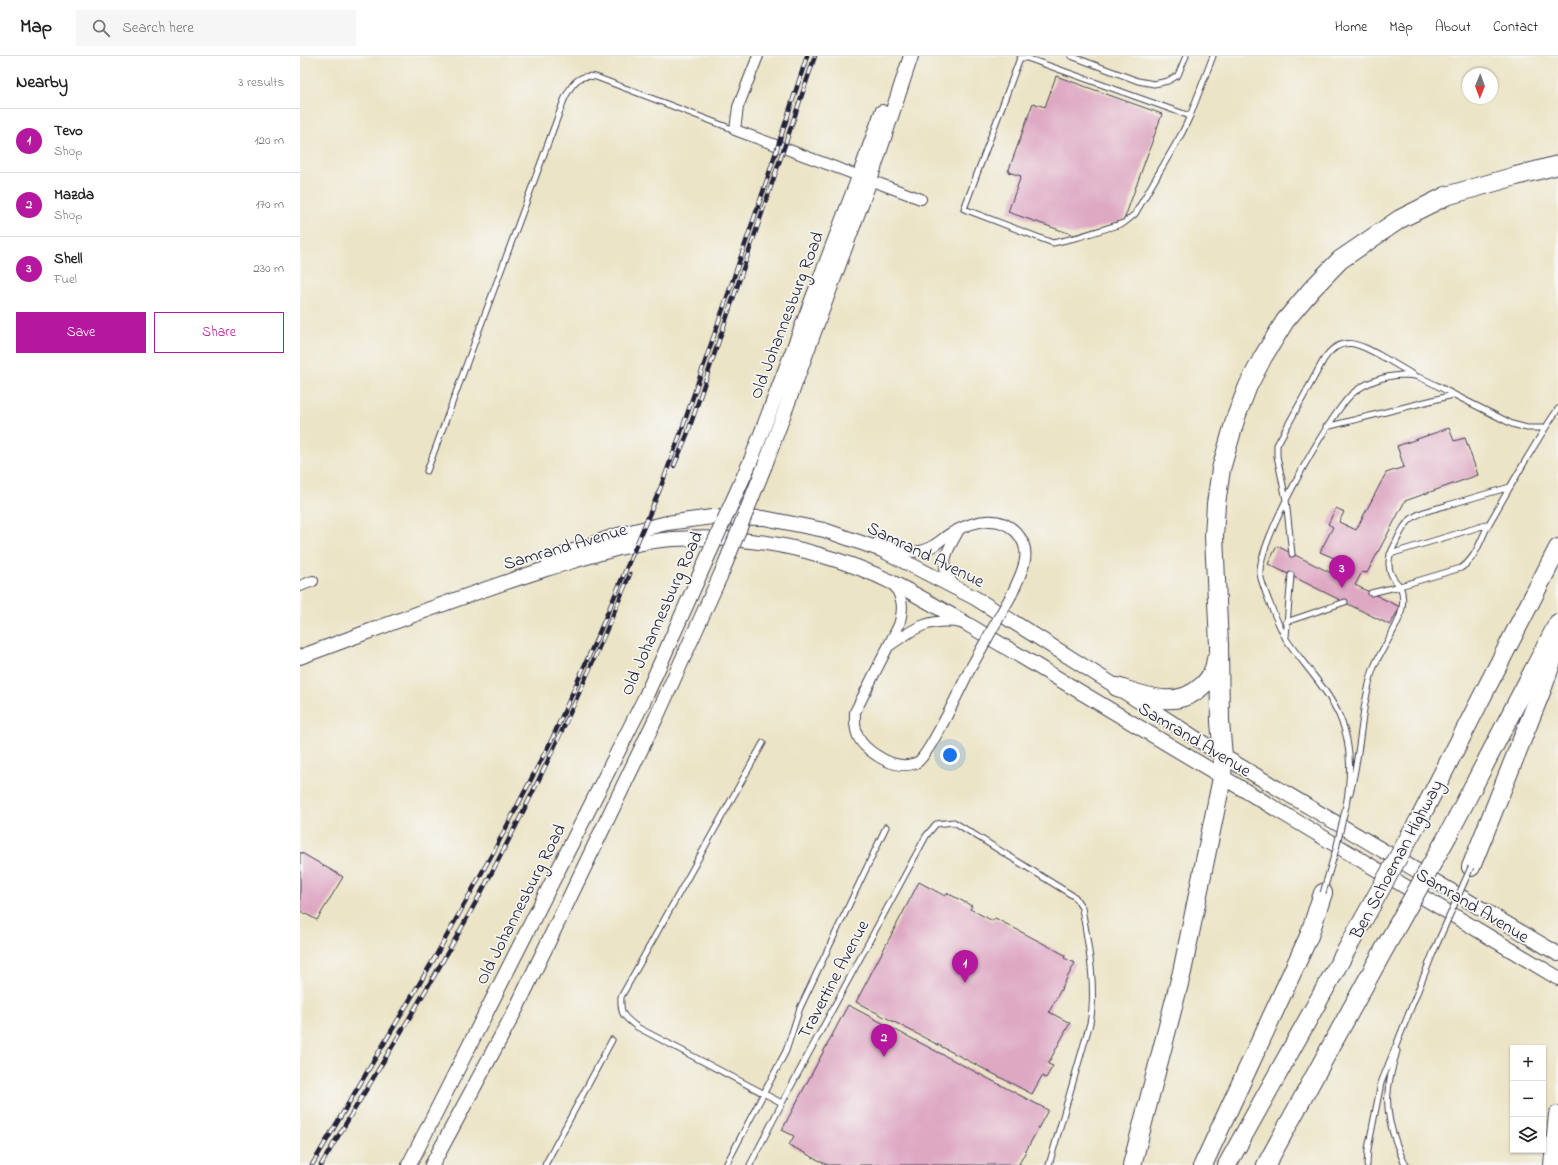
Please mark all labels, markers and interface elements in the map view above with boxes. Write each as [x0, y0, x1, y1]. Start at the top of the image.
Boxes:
search box [76, 10, 356, 46]
text: Map [20, 14, 52, 41]
icon: search [90, 17, 112, 39]
text: Search here [122, 17, 194, 39]
text: Home [1335, 17, 1367, 38]
text: Map [1389, 17, 1413, 38]
text: About [1435, 17, 1471, 38]
text: Contact [1493, 17, 1538, 38]
north arrow [1462, 68, 1498, 104]
text: Nearby [16, 70, 68, 95]
text: 3 results [238, 73, 284, 92]
text: Tevo [54, 120, 83, 142]
text: 1 [27, 131, 31, 150]
text: 120 m [254, 131, 284, 150]
text: Shop [54, 142, 82, 161]
text: Mazda [54, 184, 94, 206]
text: 2 [26, 195, 32, 214]
text: 170 m [256, 195, 284, 214]
text: Shop [54, 206, 82, 225]
street label: Old Johannesburg Road [744, 228, 833, 404]
text: Shell [54, 248, 83, 270]
text: 3 [26, 259, 32, 278]
text: 230 m [253, 259, 284, 278]
text: Fuel [54, 270, 77, 289]
button: Save [16, 312, 146, 353]
button: Share [154, 312, 284, 353]
street label: Samrand Avenue [862, 516, 989, 596]
street label: Samrand Avenue [501, 518, 631, 578]
street label: Old Johannesburg Road [615, 527, 712, 701]
pin: 3 [1329, 555, 1355, 588]
street label: Samrand Avenue [1132, 697, 1256, 785]
your location [940, 745, 960, 765]
street label: Ben Schoeman Highway [1344, 776, 1452, 946]
street label: Old Johannesburg Road [470, 820, 575, 990]
street label: Samrand Avenue [1410, 863, 1534, 951]
street label: Travertine Avenue [792, 915, 878, 1044]
pin: 1 [952, 950, 978, 983]
pin: 2 [871, 1024, 897, 1057]
map controls [1510, 1045, 1546, 1153]
button: + [1510, 1045, 1546, 1081]
button: − [1510, 1081, 1546, 1117]
button: layers [1510, 1117, 1546, 1153]

